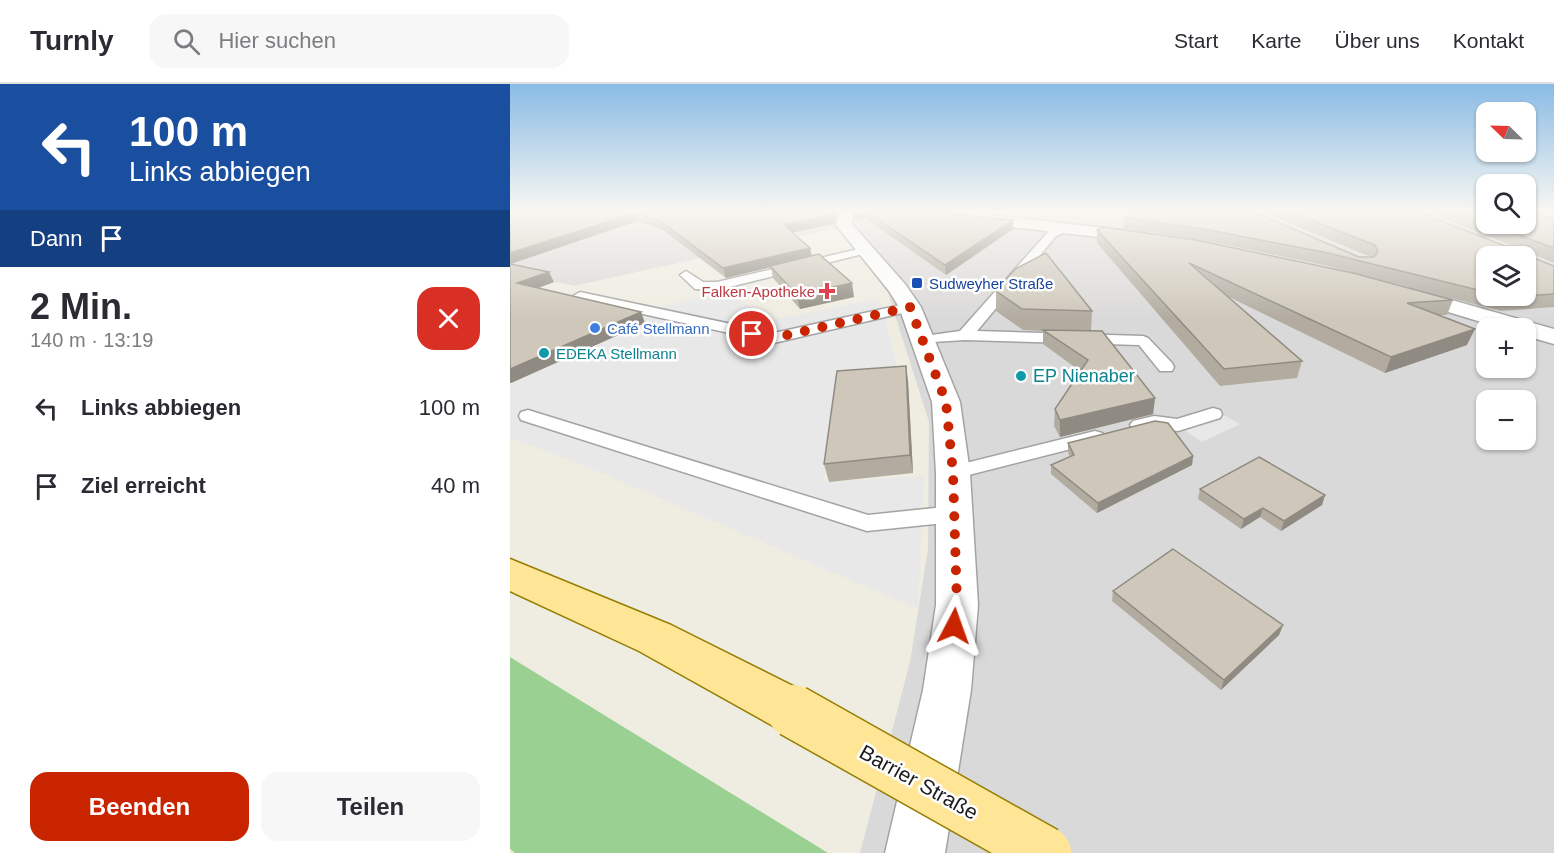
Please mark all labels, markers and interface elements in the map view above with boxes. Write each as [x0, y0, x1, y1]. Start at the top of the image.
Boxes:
search box [149, 14, 569, 68]
text: Turnly [30, 25, 113, 56]
icon: search [170, 25, 203, 58]
text: Hier suchen [218, 28, 336, 53]
text: Start [1174, 29, 1218, 52]
text: Karte [1251, 29, 1302, 52]
text: Über uns [1335, 29, 1420, 52]
text: Kontakt [1453, 29, 1524, 52]
north arrow [1476, 102, 1536, 162]
map controls [1476, 102, 1536, 450]
icon: left [30, 108, 108, 186]
text: 100 m [129, 108, 248, 155]
text: Links abbiegen [129, 157, 311, 187]
button: search [1476, 174, 1536, 234]
icon: arrive [95, 222, 128, 255]
text: Dann [30, 226, 83, 251]
button: layers [1476, 246, 1536, 306]
place label: Sudweyher Straße [929, 275, 1053, 292]
marker: Sudweyher Straße [910, 276, 924, 290]
place label: Falken-Apotheke [702, 283, 815, 300]
marker: Falken-Apotheke [820, 284, 834, 298]
text: 2 Min. [30, 286, 132, 327]
button: close [417, 287, 480, 350]
pin [726, 308, 777, 359]
icon: arrive [735, 317, 768, 350]
button: + [1476, 318, 1536, 378]
place label: Café Stellmann [607, 320, 710, 337]
marker: Café Stellmann [588, 321, 602, 335]
text: 140 m · 13:19 [30, 329, 153, 351]
place label: EDEKA Stellmann [556, 345, 677, 362]
marker: EDEKA Stellmann [537, 346, 551, 360]
place label: EP Nienaber [1033, 366, 1135, 386]
marker: EP Nienaber [1014, 369, 1028, 383]
button: − [1476, 390, 1536, 450]
icon: left [30, 392, 63, 425]
text: Links abbiegen [81, 395, 241, 420]
text: 100 m [419, 395, 480, 420]
icon: arrive [30, 470, 63, 503]
text: Ziel erreicht [81, 473, 206, 498]
text: 40 m [431, 473, 480, 498]
position arrow [922, 594, 986, 658]
street label: Barrier Straße [856, 740, 982, 824]
button: Beenden [30, 772, 249, 841]
button: Teilen [261, 772, 480, 841]

